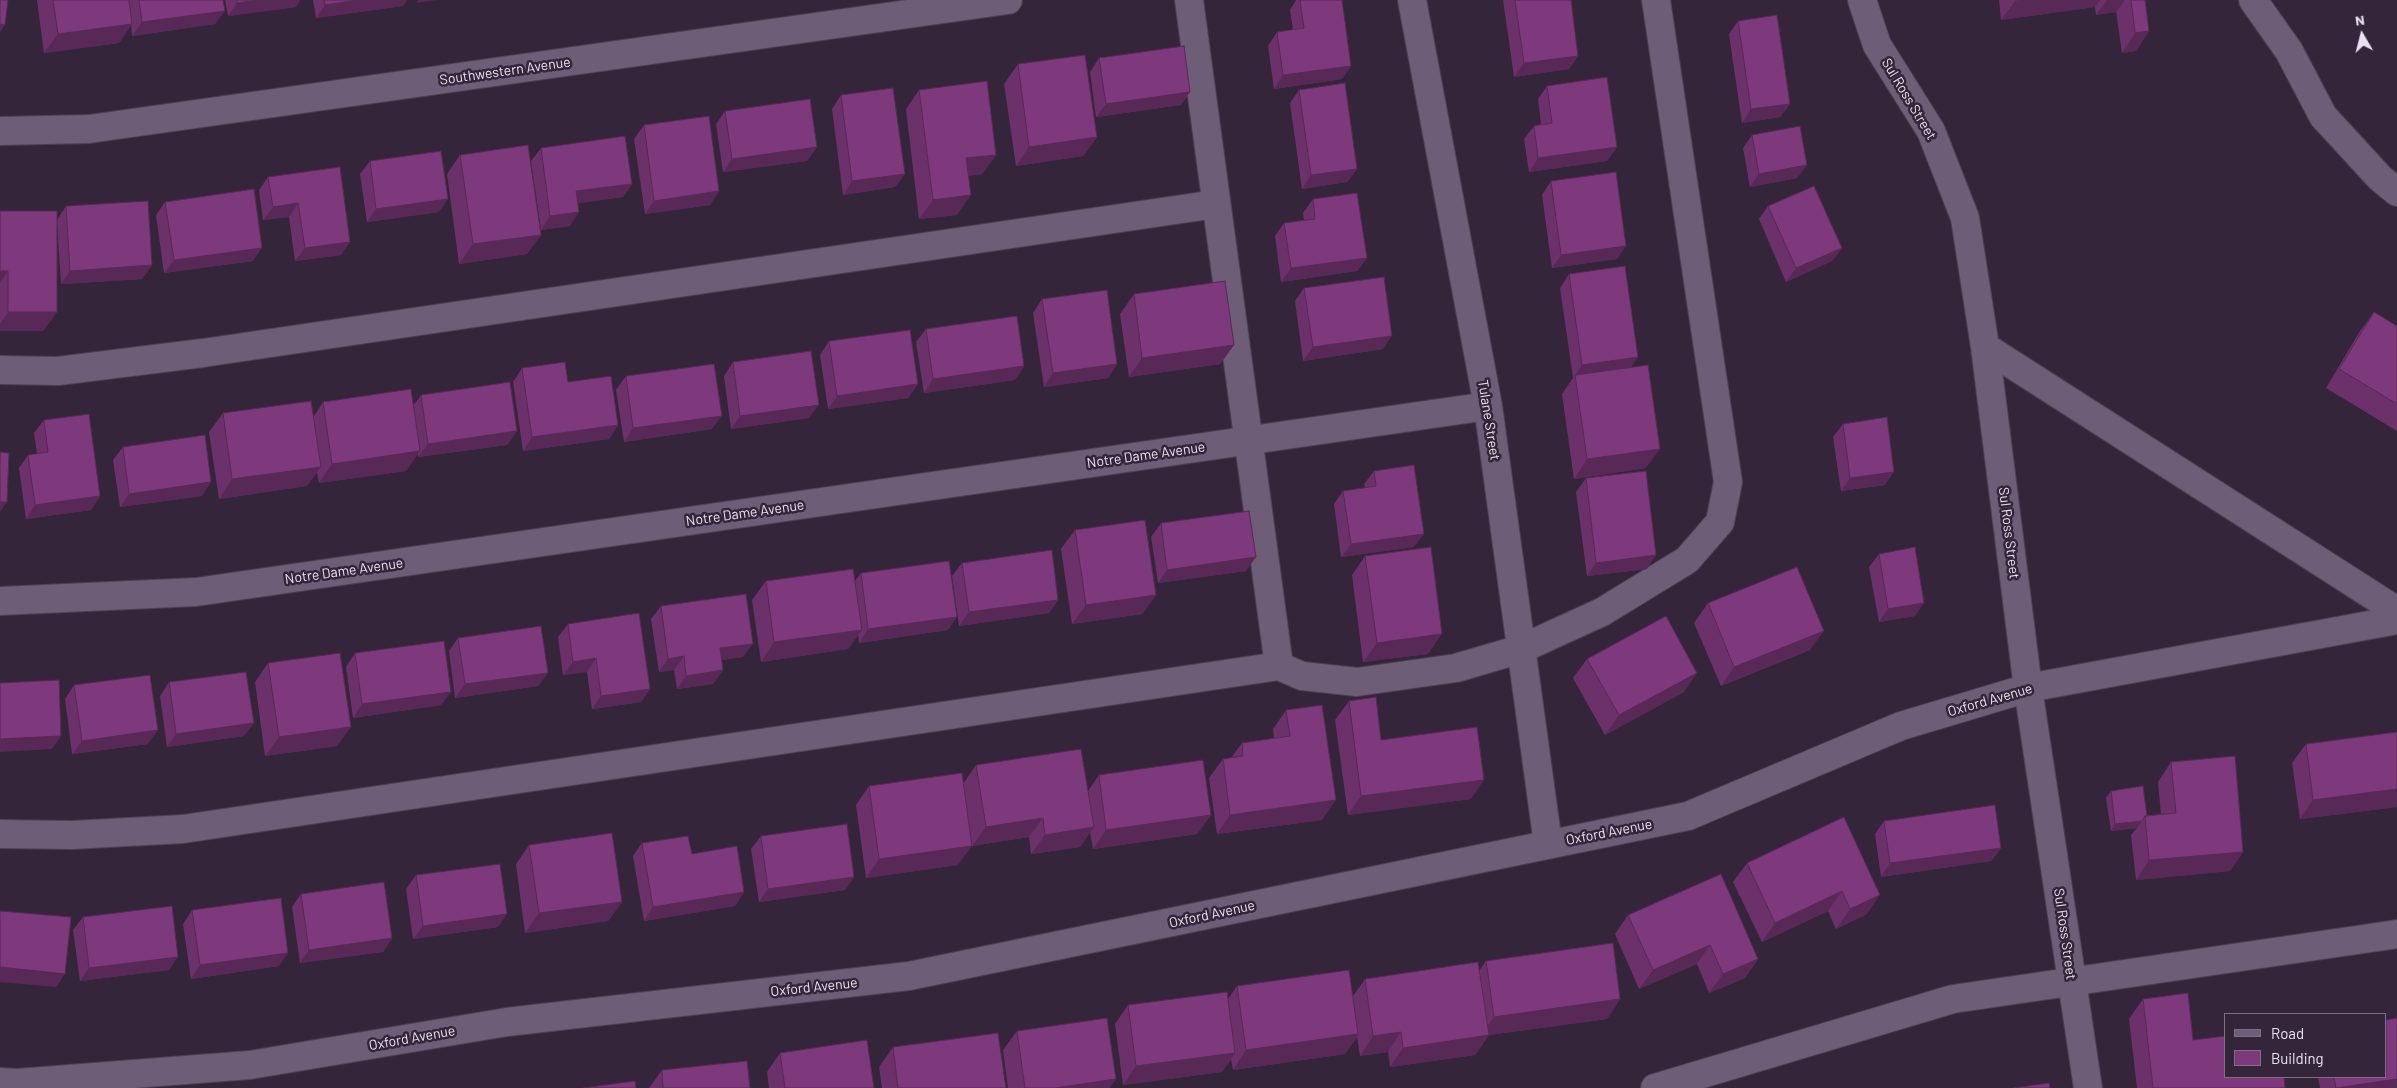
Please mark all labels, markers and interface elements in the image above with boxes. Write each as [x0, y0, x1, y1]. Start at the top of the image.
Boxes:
north arrow [2337, 10, 2387, 60]
text: N [2354, 11, 2366, 29]
street label: Southwestern Avenue [438, 53, 572, 89]
street label: Sul Ross Street [1878, 55, 1940, 143]
street label: Tulane Street [1474, 379, 1504, 461]
street label: Notre Dame Avenue [1086, 438, 1206, 472]
street label: Sul Ross Street [1995, 486, 2023, 580]
street label: Notre Dame Avenue [685, 496, 805, 530]
street label: Notre Dame Avenue [284, 554, 404, 588]
street label: Oxford Avenue [1946, 680, 2034, 720]
street label: Oxford Avenue [1565, 815, 1653, 849]
street label: Sul Ross Street [2050, 887, 2080, 981]
street label: Oxford Avenue [1168, 897, 1256, 931]
street label: Oxford Avenue [770, 974, 858, 1000]
legend [2224, 1013, 2387, 1078]
street label: Oxford Avenue [368, 1022, 456, 1054]
text: Road [2271, 1024, 2304, 1042]
text: Building [2271, 1049, 2324, 1067]

